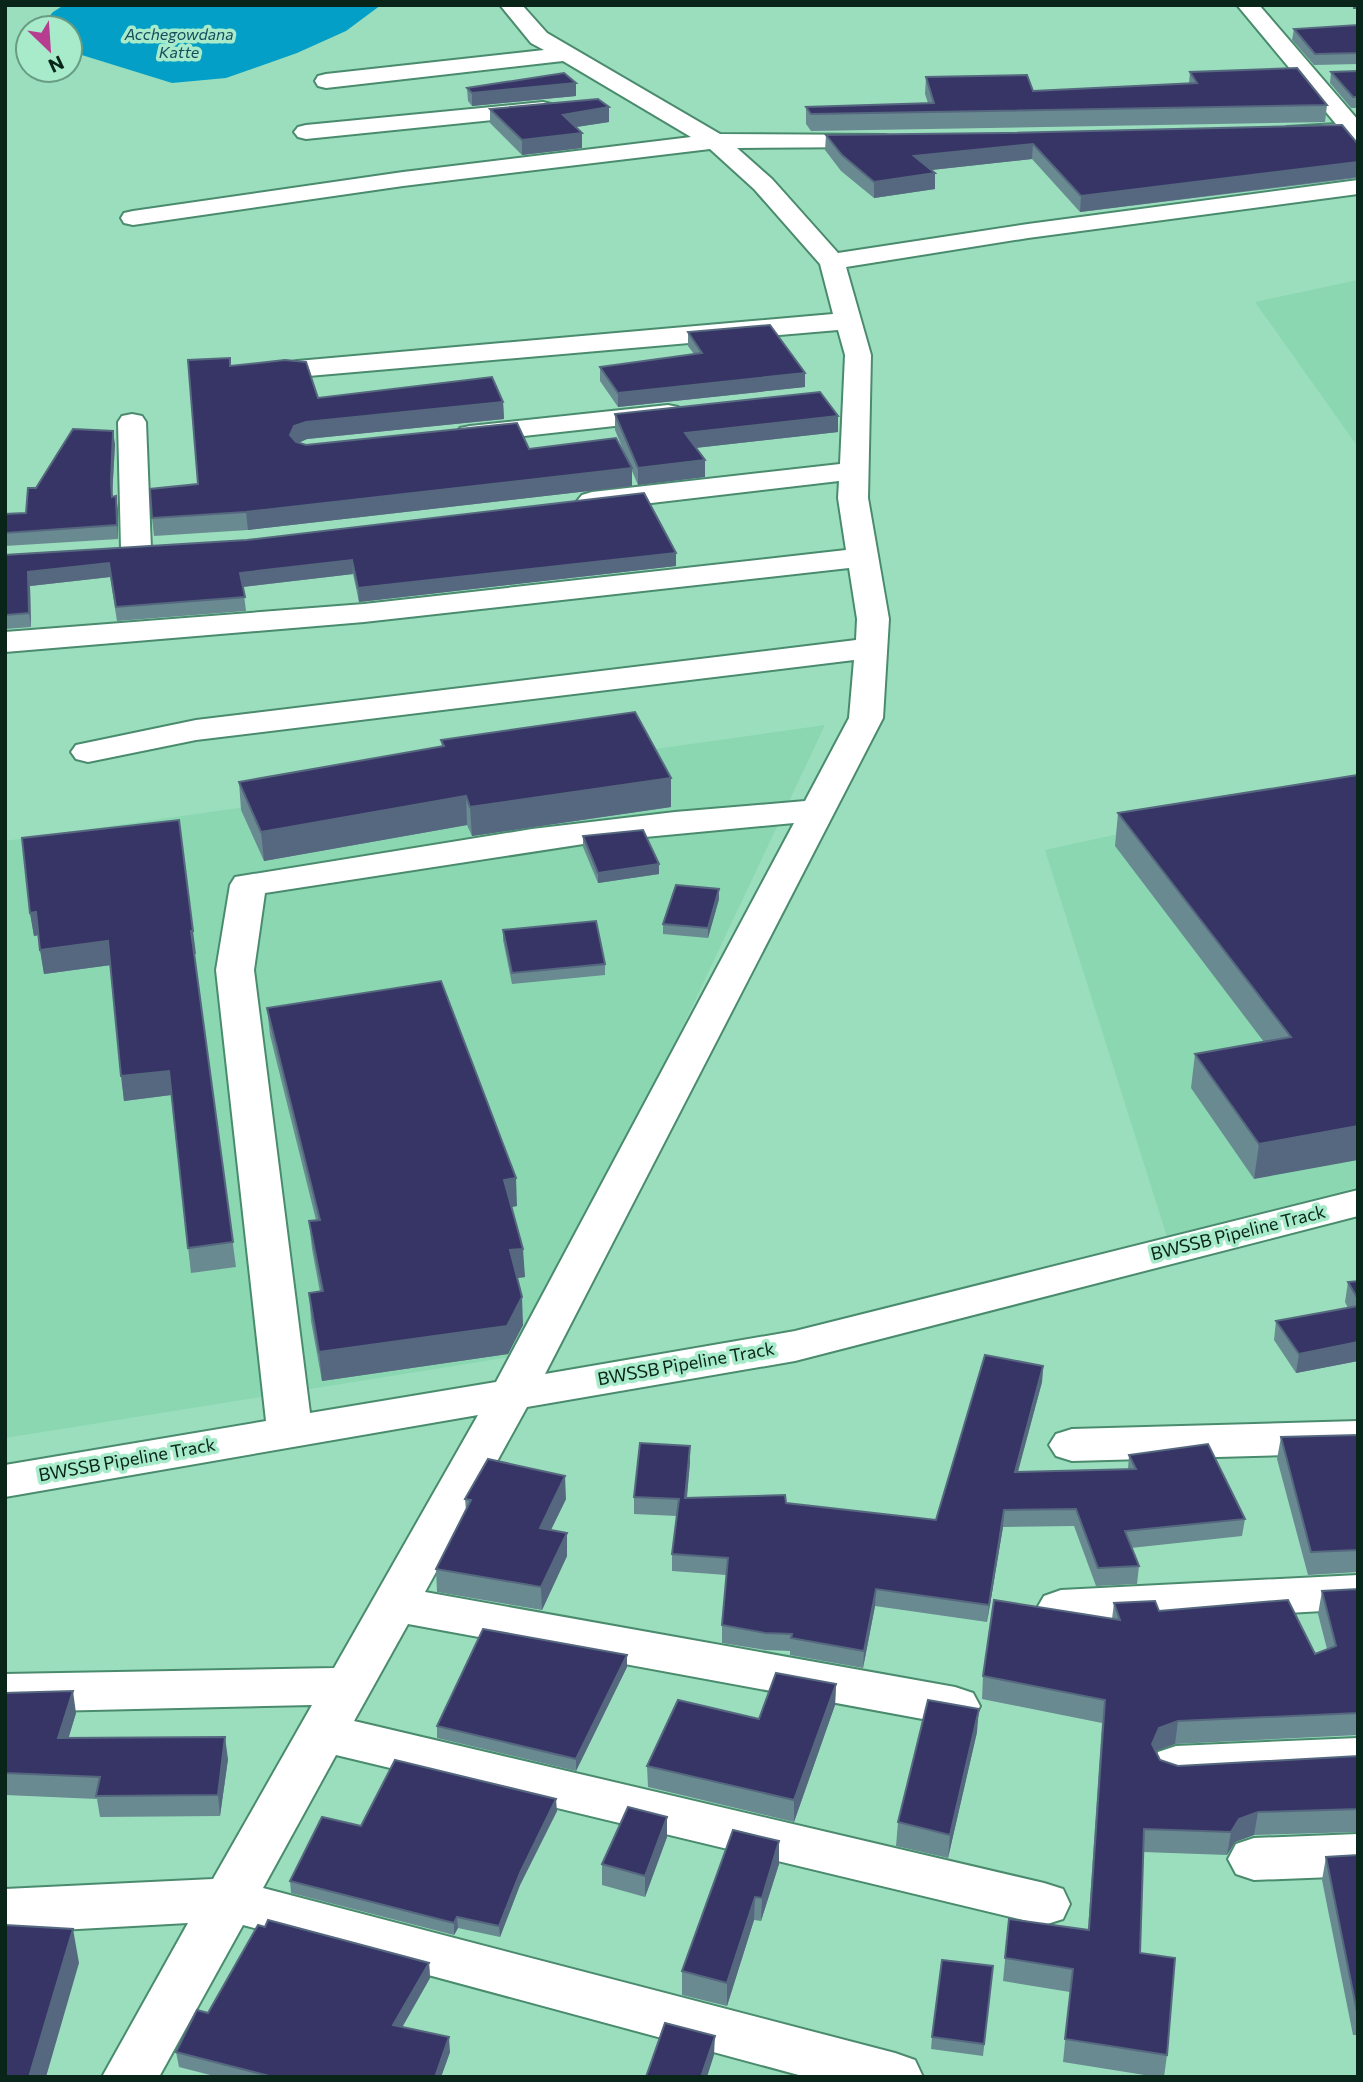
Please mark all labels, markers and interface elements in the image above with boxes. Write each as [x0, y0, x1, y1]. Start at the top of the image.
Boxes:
north arrow [14, 14, 84, 84]
water label: Acchegowdana Katte [123, 24, 234, 61]
text: N [45, 51, 68, 78]
street label: BWSSB Pipeline Track [1148, 1200, 1328, 1264]
street label: BWSSB Pipeline Track [596, 1337, 776, 1389]
street label: BWSSB Pipeline Track [37, 1433, 217, 1485]

